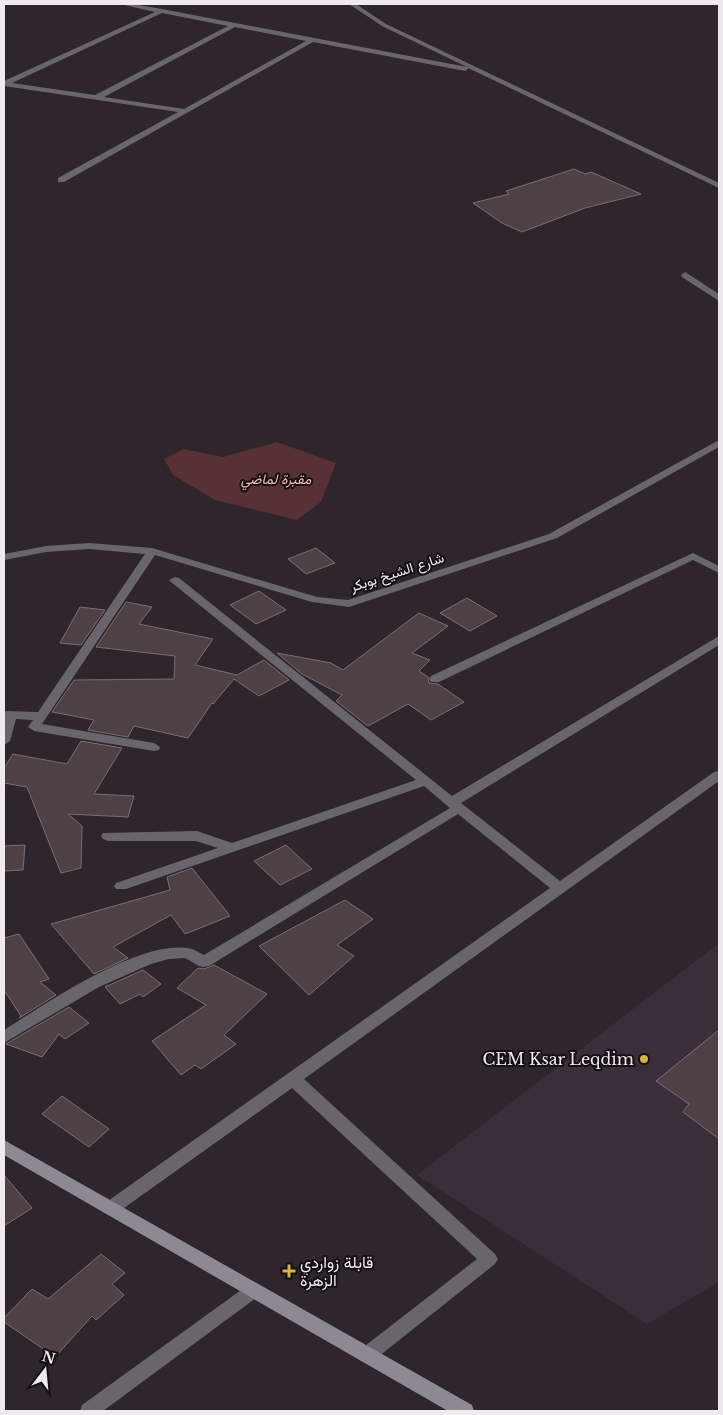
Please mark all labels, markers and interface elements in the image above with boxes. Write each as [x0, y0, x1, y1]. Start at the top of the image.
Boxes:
park label: مقبرة لماضي [241, 470, 312, 491]
street label: شارع الشيخ بوبكر [347, 548, 447, 598]
place label: CEM Ksar Leqdim [482, 1049, 634, 1069]
marker: CEM Ksar Leqdim [638, 1053, 650, 1065]
place label: قابلة زواردي الزهرة [300, 1252, 373, 1291]
marker: قابلة زواردي الزهرة [282, 1264, 296, 1278]
north arrow [20, 1345, 70, 1395]
text: N [40, 1347, 57, 1368]

